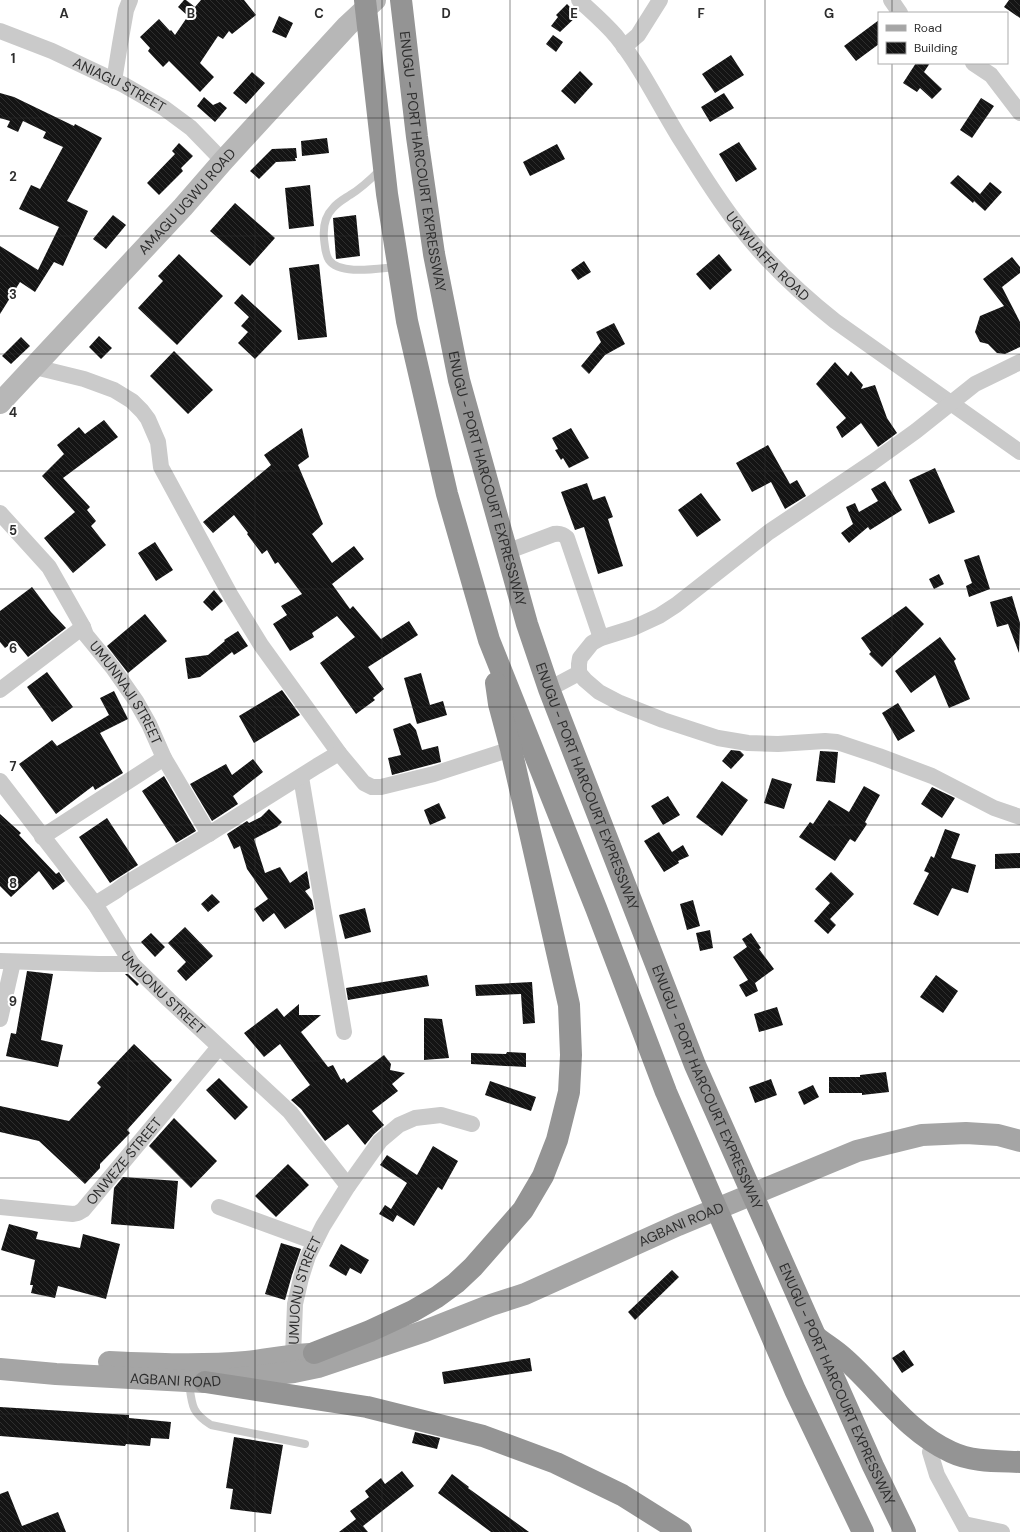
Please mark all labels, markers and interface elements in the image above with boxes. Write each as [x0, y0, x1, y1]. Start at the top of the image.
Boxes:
text: A [59, 5, 69, 22]
text: B [187, 5, 195, 22]
text: C [314, 5, 324, 22]
text: D [441, 5, 451, 22]
text: E [570, 5, 578, 22]
text: F [697, 5, 705, 22]
text: G [824, 5, 834, 22]
legend [878, 12, 1008, 64]
text: Road [914, 20, 942, 36]
street label: ENUGU - PORT HARCOURT EXPRESSWAY [396, 30, 450, 294]
text: Building [914, 40, 958, 56]
text: 1 [11, 50, 15, 67]
street label: ANIAGU STREET [70, 53, 169, 116]
street label: AMAGU UGWU ROAD [134, 144, 239, 258]
text: 2 [9, 168, 17, 185]
street label: UGWUAFFA ROAD [722, 208, 814, 305]
text: 3 [9, 286, 17, 303]
street label: ENUGU - PORT HARCOURT EXPRESSWAY [444, 349, 531, 608]
text: 4 [9, 404, 17, 421]
text: 5 [9, 522, 17, 539]
street label: UMUNNAJI STREET [86, 637, 166, 748]
text: 6 [9, 640, 17, 657]
street label: ENUGU - PORT HARCOURT EXPRESSWAY [532, 660, 643, 912]
text: 7 [10, 758, 17, 775]
text: 8 [9, 875, 17, 892]
street label: UMUONU STREET [117, 948, 209, 1038]
street label: ENUGU - PORT HARCOURT EXPRESSWAY [648, 962, 767, 1212]
text: 9 [9, 993, 17, 1010]
street label: ONWEZE STREET [82, 1113, 166, 1209]
street label: AGBANI ROAD [636, 1198, 726, 1251]
street label: UMUONU STREET [284, 1233, 325, 1345]
street label: ENUGU - PORT HARCOURT EXPRESSWAY [775, 1260, 899, 1508]
street label: AGBANI ROAD [130, 1369, 222, 1391]

